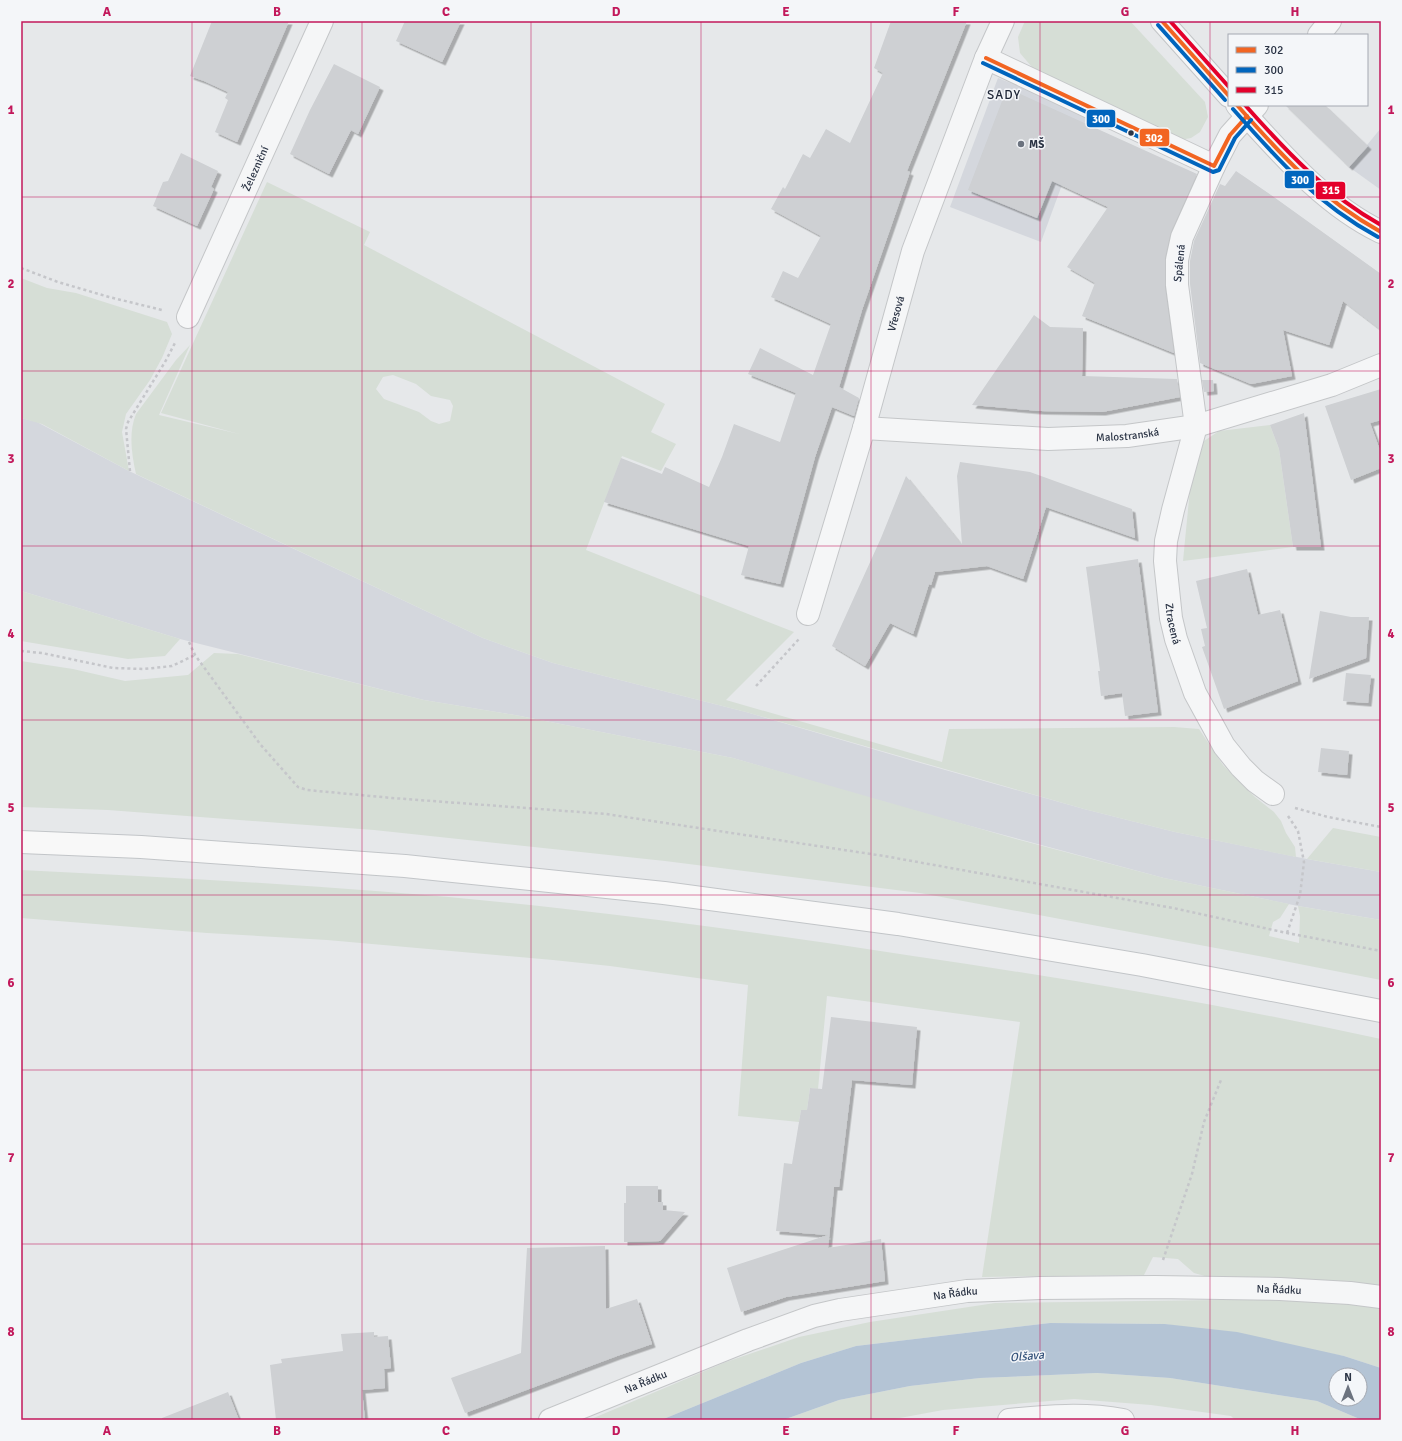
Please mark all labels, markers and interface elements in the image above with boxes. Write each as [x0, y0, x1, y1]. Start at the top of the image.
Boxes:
text: A [103, 4, 112, 20]
text: B [273, 4, 281, 20]
text: C [442, 4, 450, 20]
text: D [612, 4, 621, 20]
text: E [782, 4, 790, 20]
text: F [953, 4, 960, 20]
text: G [1121, 4, 1129, 20]
text: H [1291, 4, 1299, 20]
legend [1228, 34, 1368, 106]
text: 302 [1264, 43, 1283, 58]
text: 300 [1264, 63, 1283, 78]
text: 315 [1264, 83, 1283, 98]
district label: SADY [987, 87, 1021, 103]
text: 1 [7, 102, 15, 118]
text: 1 [1387, 102, 1395, 118]
line badge: 300 [1086, 109, 1116, 128]
text: 300 [1092, 113, 1110, 126]
unlabelled marker [1126, 128, 1136, 138]
line badge: 302 [1139, 128, 1170, 147]
text: 302 [1145, 132, 1163, 145]
place label: MŠ [1029, 136, 1044, 151]
marker: MŠ [1016, 139, 1026, 149]
street label: Železniční [239, 144, 272, 193]
line badge: 300 [1284, 170, 1315, 189]
text: 300 [1291, 174, 1309, 187]
line badge: 315 [1315, 181, 1346, 200]
text: 315 [1322, 184, 1340, 197]
street label: Spálená [1171, 243, 1188, 282]
text: 2 [7, 276, 15, 292]
text: 2 [1387, 276, 1395, 292]
street label: Vřesová [885, 294, 907, 333]
street label: Malostranská [1096, 425, 1160, 444]
text: 3 [7, 451, 15, 467]
text: 3 [1387, 451, 1395, 467]
street label: Ztracená [1162, 602, 1183, 647]
text: 4 [7, 626, 15, 642]
text: 4 [1387, 626, 1395, 642]
text: 5 [7, 800, 15, 816]
text: 5 [1387, 800, 1395, 816]
text: 6 [7, 975, 15, 991]
text: 6 [1387, 975, 1395, 991]
text: 7 [7, 1150, 15, 1166]
text: 7 [1387, 1150, 1395, 1166]
street label: Na Řádku [1257, 1282, 1302, 1297]
street label: Na Řádku [932, 1285, 978, 1303]
text: 8 [7, 1324, 15, 1340]
text: 8 [1387, 1324, 1395, 1340]
water label: Olšava [1009, 1347, 1046, 1365]
street label: Na Řádku [622, 1367, 669, 1396]
north arrow [1328, 1367, 1368, 1407]
text: N [1344, 1371, 1352, 1384]
text: A [103, 1423, 112, 1439]
text: B [273, 1423, 281, 1439]
text: C [442, 1423, 450, 1439]
text: D [612, 1423, 621, 1439]
text: E [782, 1423, 790, 1439]
text: F [953, 1423, 960, 1439]
text: G [1121, 1423, 1129, 1439]
text: H [1291, 1423, 1299, 1439]

